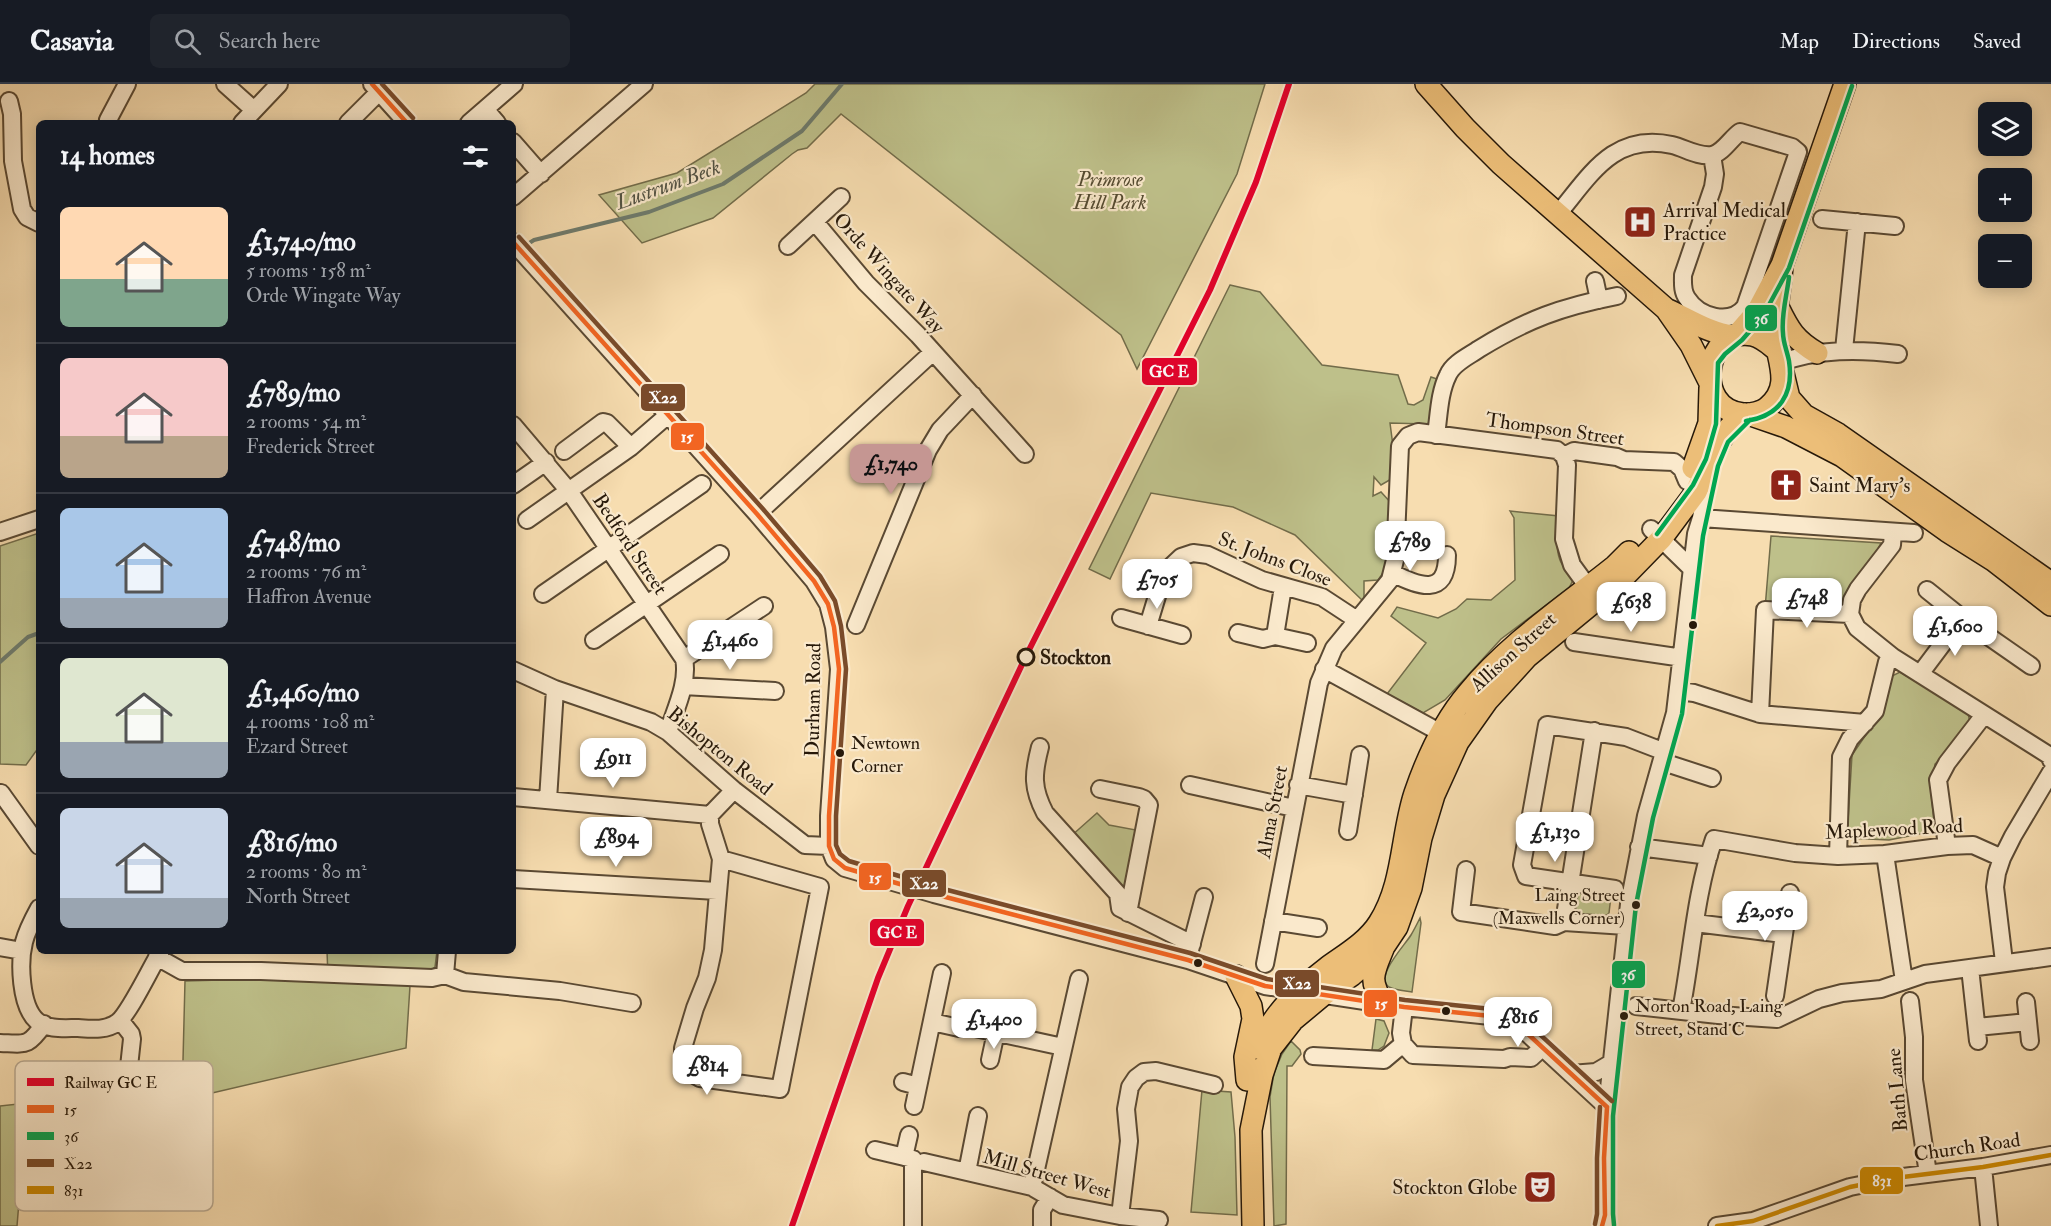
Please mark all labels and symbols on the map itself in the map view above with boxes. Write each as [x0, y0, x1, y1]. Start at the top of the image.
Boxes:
water label: Lustrum Beck [611, 154, 724, 217]
park label: Primrose Hill Park [1073, 167, 1147, 215]
place label: Arrival Medical Practice [1662, 198, 1786, 246]
hospital icon: Arrival Medical Practice [1622, 204, 1658, 240]
street label: Orde Wingate Way [828, 207, 951, 340]
line badge: 36 [1744, 304, 1778, 332]
text: 36 [1754, 309, 1770, 329]
line badge: GC E [1141, 357, 1198, 386]
text: GC E [1149, 362, 1190, 382]
line badge: X22 [640, 383, 686, 412]
text: X22 [649, 388, 677, 408]
street label: Thompson Street [1484, 407, 1626, 452]
line badge: 15 [670, 422, 705, 451]
text: 15 [681, 427, 694, 447]
pin: £1,740 [842, 444, 940, 495]
church icon: Saint Mary's [1768, 467, 1804, 503]
place label: Saint Mary's [1809, 473, 1910, 498]
street label: Bedford Street [587, 489, 673, 600]
pin: £789 [1374, 521, 1446, 572]
street label: St. Johns Close [1215, 526, 1335, 592]
pin: £705 [1121, 559, 1193, 610]
pin: £748 [1771, 578, 1843, 629]
pin: £638 [1595, 582, 1667, 633]
street label: Allison Street [1464, 606, 1562, 698]
pin: £1,600 [1906, 606, 2004, 657]
unlabelled marker [1687, 619, 1699, 631]
pin: £1,460 [681, 620, 779, 671]
street label: Durham Road [800, 643, 826, 757]
place label: Stockton [1040, 645, 1112, 670]
marker: Stockton [1017, 648, 1035, 666]
street label: Bishopton Road [662, 701, 778, 802]
place label: Newtown Corner [851, 732, 920, 778]
pin: £911 [577, 738, 649, 789]
marker: Newtown Corner [834, 747, 846, 759]
street label: Alma Street [1251, 763, 1293, 861]
pin: £1,130 [1506, 812, 1604, 863]
street label: Maplewood Road [1824, 813, 1964, 846]
pin: £894 [580, 817, 652, 868]
line badge: 15 [858, 862, 892, 891]
text: 15 [869, 868, 882, 888]
line badge: X22 [901, 869, 947, 898]
text: X22 [910, 874, 938, 894]
place label: Laing Street (Maxwells Corner) [1493, 884, 1625, 930]
pin: £2,050 [1716, 891, 1814, 942]
marker: Laing Street (Maxwells Corner) [1630, 899, 1642, 911]
line badge: GC E [869, 918, 925, 947]
text: GC E [877, 923, 918, 943]
unlabelled marker [1192, 957, 1204, 969]
line badge: 36 [1611, 960, 1646, 989]
text: 36 [1621, 965, 1637, 985]
line badge: X22 [1274, 969, 1320, 998]
text: X22 [1283, 974, 1311, 994]
line badge: 15 [1363, 989, 1398, 1018]
text: 15 [1375, 994, 1388, 1014]
place label: Norton Road, Laing Street, Stand C [1635, 995, 1784, 1041]
pin: £816 [1482, 997, 1554, 1048]
pin: £1,400 [945, 999, 1043, 1050]
unlabelled marker [1440, 1005, 1452, 1017]
marker: Norton Road, Laing Street, Stand C [1618, 1010, 1630, 1022]
pin: £814 [671, 1045, 743, 1096]
street label: Bath Lane [1881, 1047, 1913, 1133]
legend [15, 1061, 213, 1211]
text: Railway GC E [64, 1073, 157, 1093]
text: 15 [64, 1100, 77, 1120]
text: 36 [64, 1127, 79, 1147]
street label: Church Road [1912, 1127, 2022, 1167]
street label: Mill Street West [980, 1144, 1114, 1204]
text: X22 [64, 1154, 93, 1174]
line badge: 831 [1859, 1166, 1904, 1195]
theatre icon: Stockton Globe [1522, 1169, 1558, 1205]
text: 831 [1872, 1171, 1892, 1191]
place label: Stockton Globe [1392, 1175, 1517, 1200]
text: 831 [64, 1181, 83, 1201]

